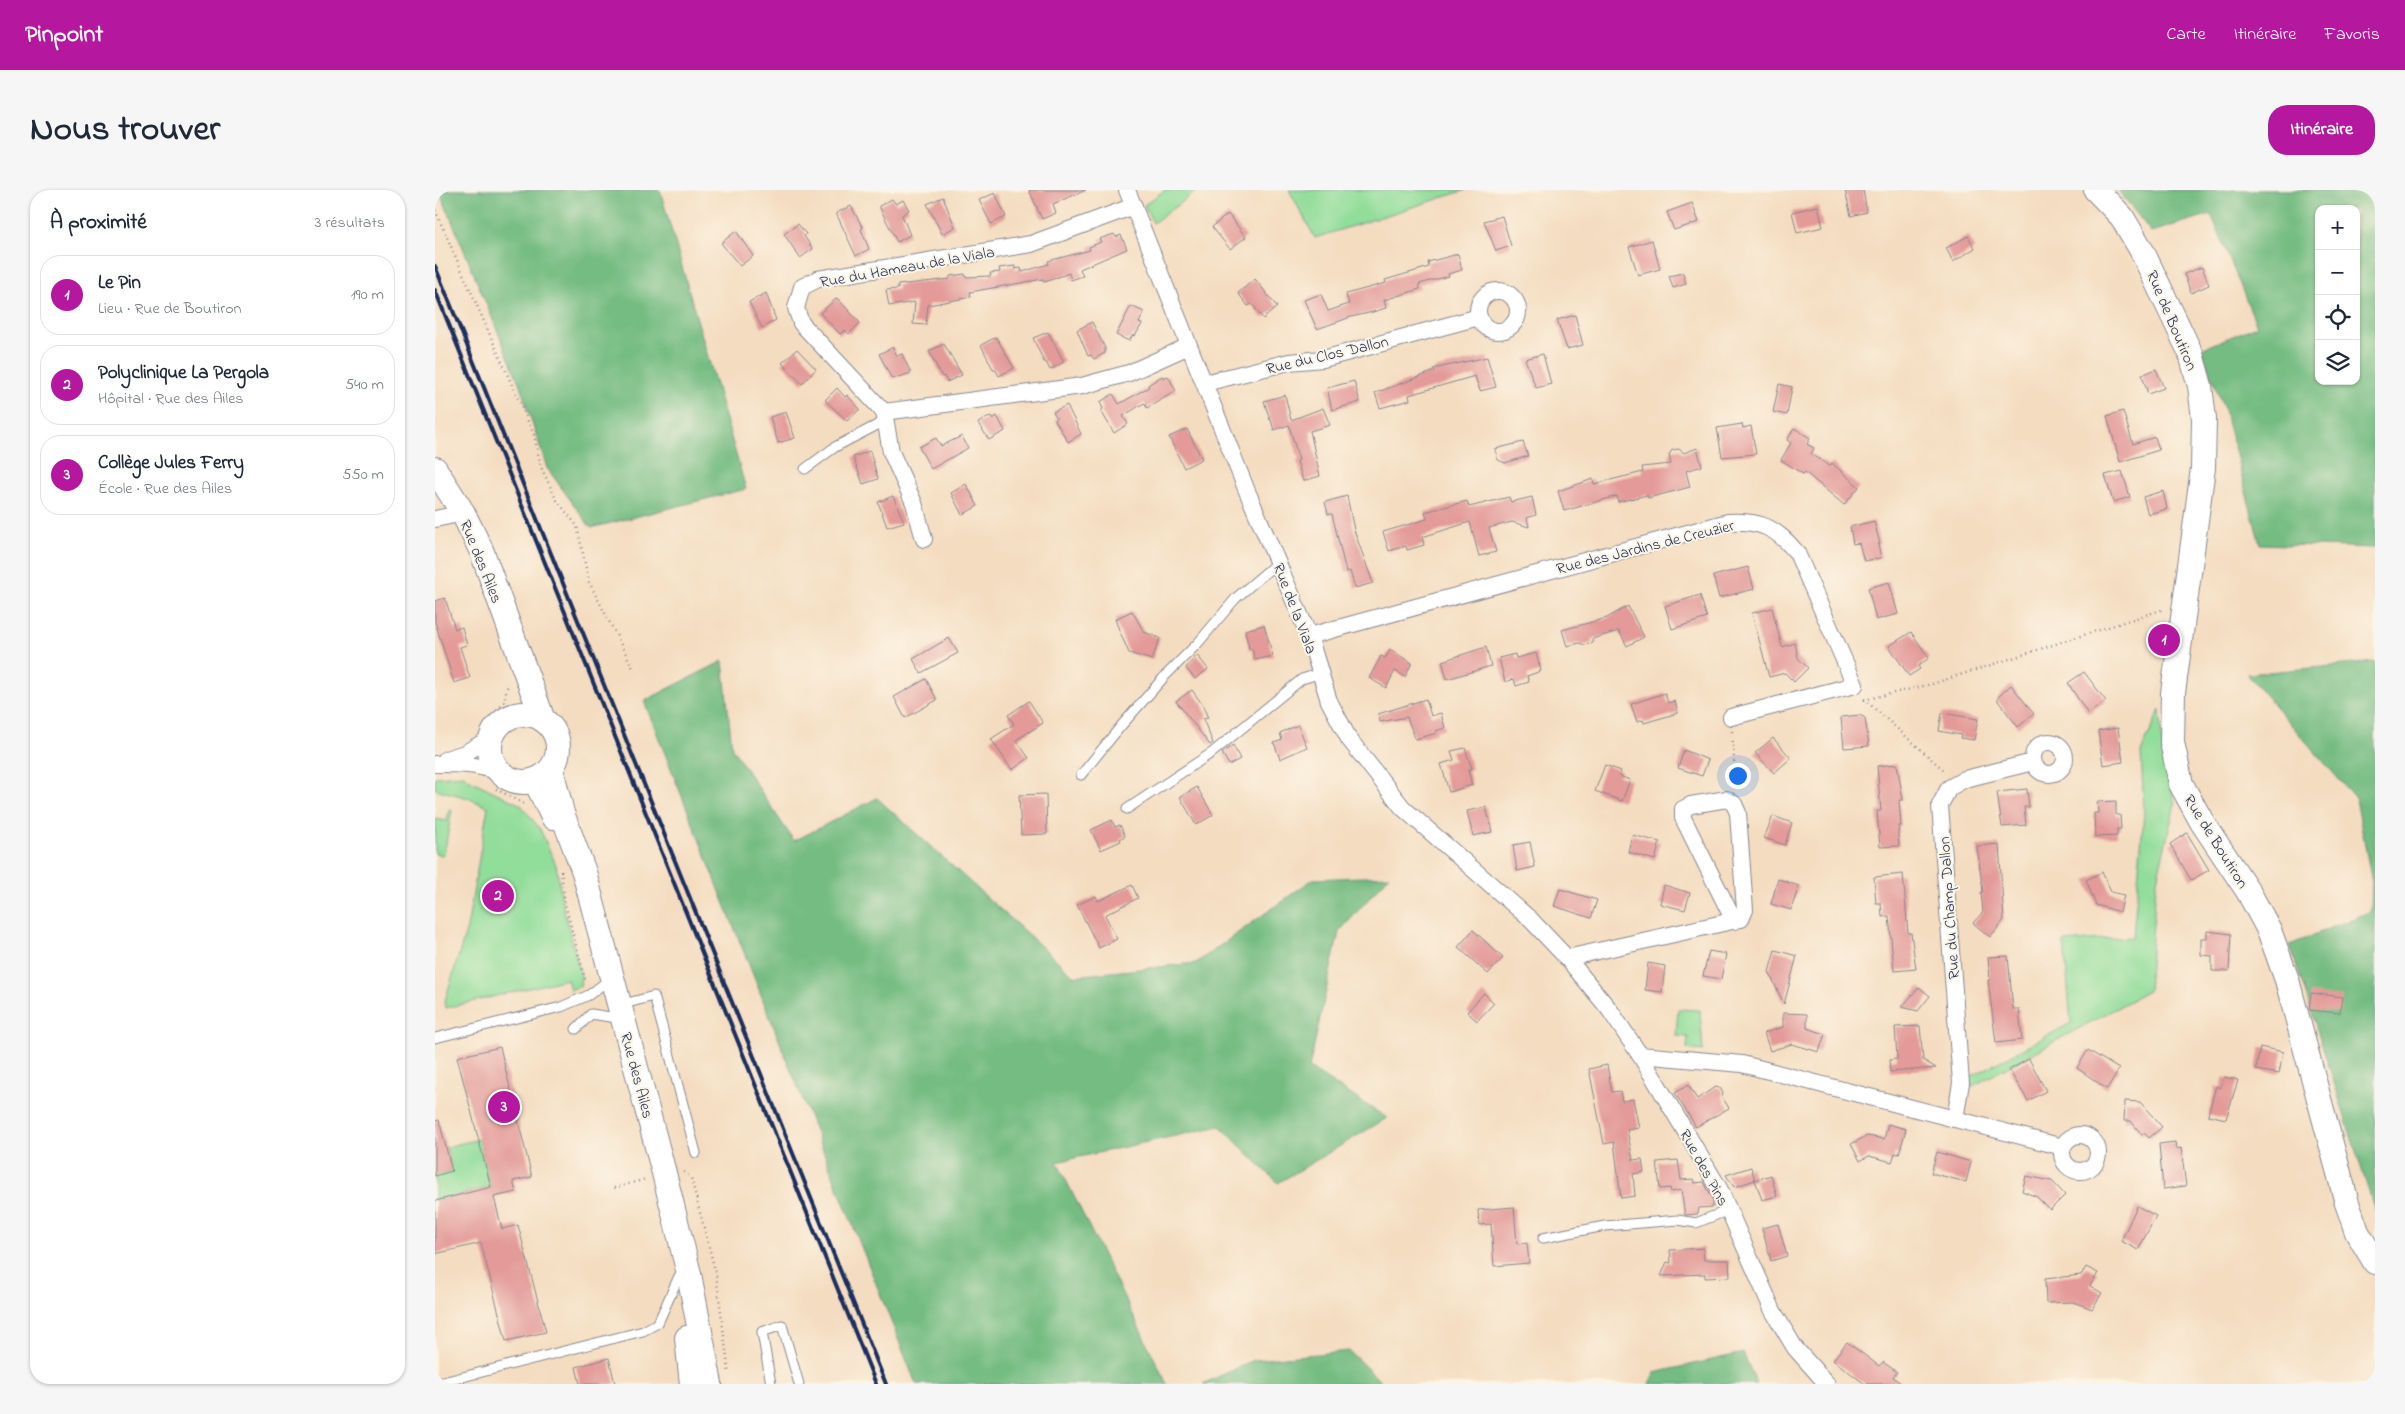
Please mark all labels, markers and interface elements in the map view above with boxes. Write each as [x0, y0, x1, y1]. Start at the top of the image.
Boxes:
text: Pinpoint [25, 18, 103, 53]
text: Carte [2166, 22, 2206, 48]
text: Itinéraire [2234, 22, 2296, 48]
text: Favoris [2324, 22, 2380, 48]
text: Nous trouver [30, 105, 220, 156]
button: Itinéraire [2268, 105, 2375, 155]
map controls [2315, 205, 2360, 385]
button: + [2315, 205, 2360, 250]
text: À proximité [50, 208, 147, 238]
text: 3 résultats [315, 211, 385, 235]
street label: Rue du Hameau de la Viala [818, 241, 997, 295]
button: − [2315, 250, 2360, 295]
street label: Rue de Boutiron [2139, 267, 2203, 375]
text: Le Pin [98, 270, 141, 297]
text: 1 [64, 283, 70, 307]
text: 190 m [351, 283, 384, 307]
button: locate [2315, 295, 2360, 340]
text: Lieu · Rue de Boutiron [98, 297, 241, 321]
street label: Rue du Clos Dallon [1264, 330, 1391, 382]
button: layers [2315, 340, 2360, 385]
text: Polyclinique La Pergola [98, 360, 269, 387]
text: 2 [63, 373, 71, 397]
text: 540 m [345, 373, 384, 397]
text: Hôpital · Rue des Ailes [98, 387, 243, 411]
text: Collège Jules Ferry [98, 450, 244, 477]
text: 3 [64, 463, 70, 487]
text: 550 m [342, 463, 384, 487]
text: École · Rue des Ailes [98, 477, 232, 501]
street label: Rue des Jardins de Creuzier [1554, 514, 1737, 582]
street label: Rue des Ailes [453, 516, 508, 607]
street label: Rue de la Viala [1266, 560, 1322, 658]
pin: 1 [2148, 621, 2180, 659]
your location [1725, 763, 1751, 789]
street label: Rue de Boutiron [2177, 790, 2254, 894]
street label: Rue du Champ Dallon [1933, 835, 1967, 980]
pin: 2 [482, 877, 514, 915]
street label: Rue des Ailes [613, 1030, 659, 1121]
pin: 3 [488, 1088, 520, 1126]
street label: Rue des Pins [1672, 1125, 1734, 1211]

